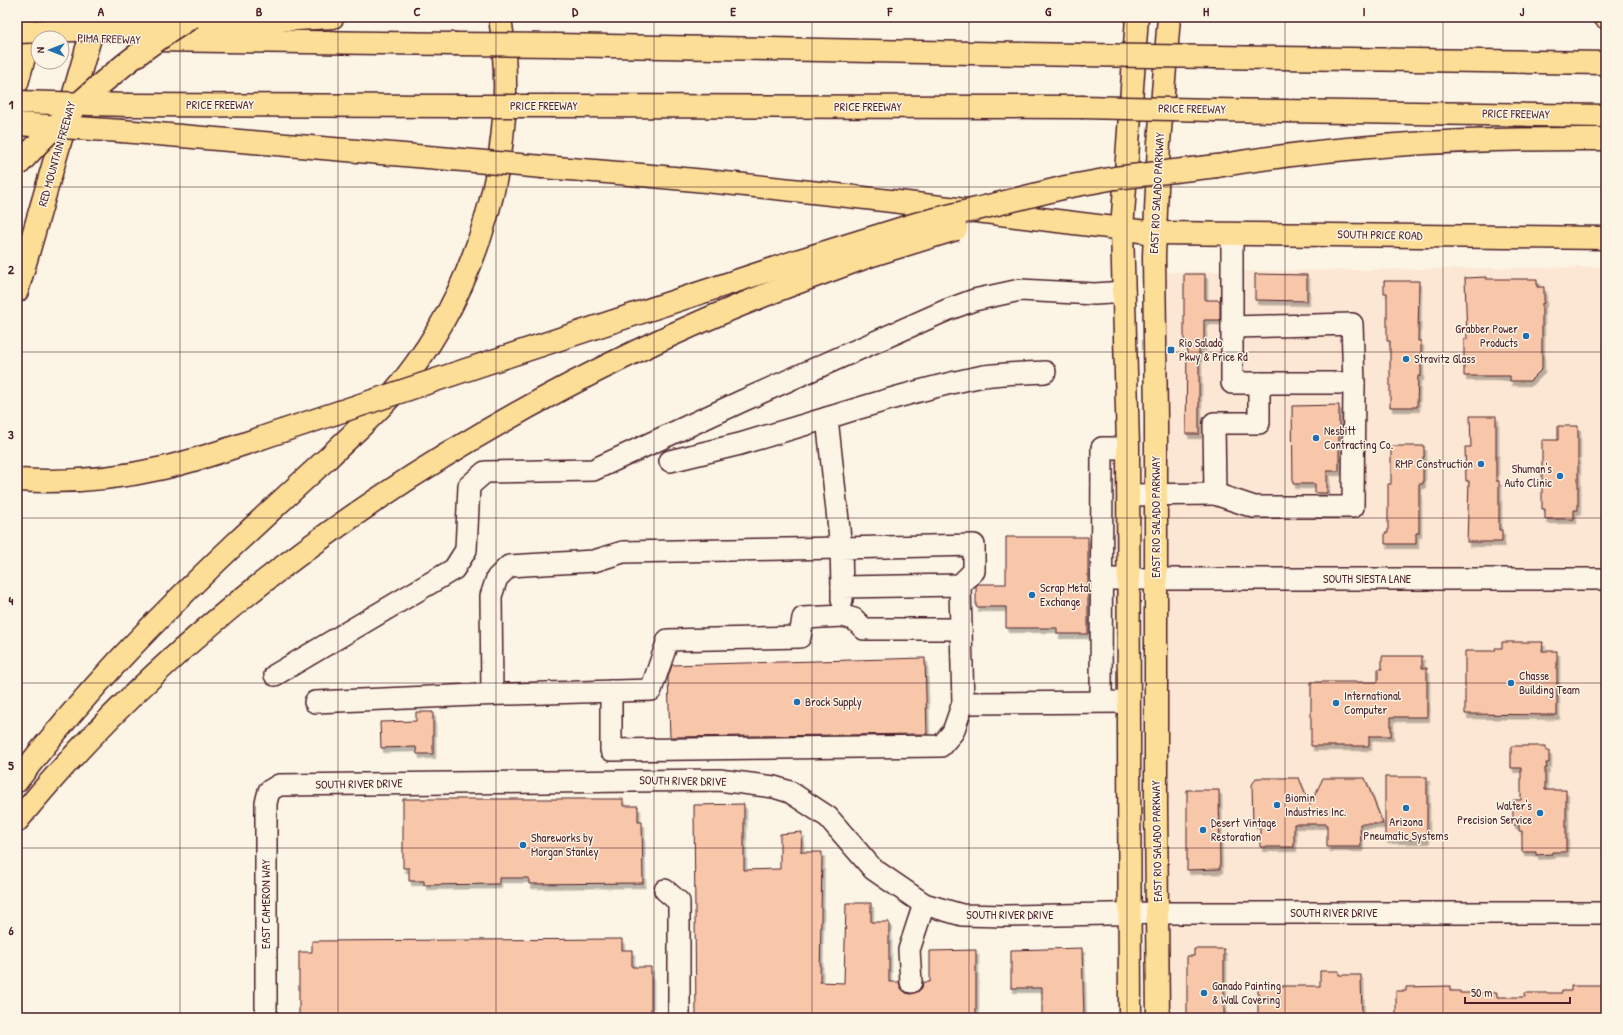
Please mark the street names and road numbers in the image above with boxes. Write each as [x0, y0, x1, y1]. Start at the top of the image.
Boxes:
street label: PIMA FREEWAY [77, 29, 142, 48]
street label: PRICE FREEWAY [186, 96, 255, 113]
street label: PRICE FREEWAY [510, 97, 579, 114]
street label: PRICE FREEWAY [834, 98, 903, 115]
street label: RED MOUNTAIN FREEWAY [33, 99, 80, 208]
street label: PRICE FREEWAY [1158, 99, 1227, 118]
street label: PRICE FREEWAY [1482, 104, 1551, 123]
street label: EAST RIO SALADO PARKWAY [1145, 131, 1168, 254]
street label: SOUTH PRICE ROAD [1337, 225, 1423, 244]
street label: EAST RIO SALADO PARKWAY [1147, 456, 1164, 578]
street label: SOUTH SIESTA LANE [1323, 570, 1412, 587]
street label: SOUTH RIVER DRIVE [639, 771, 727, 790]
street label: SOUTH RIVER DRIVE [315, 774, 403, 793]
street label: EAST RIO SALADO PARKWAY [1147, 779, 1166, 902]
street label: EAST CAMERON WAY [257, 858, 274, 949]
street label: SOUTH RIVER DRIVE [1290, 904, 1378, 921]
street label: SOUTH RIVER DRIVE [966, 906, 1054, 923]

